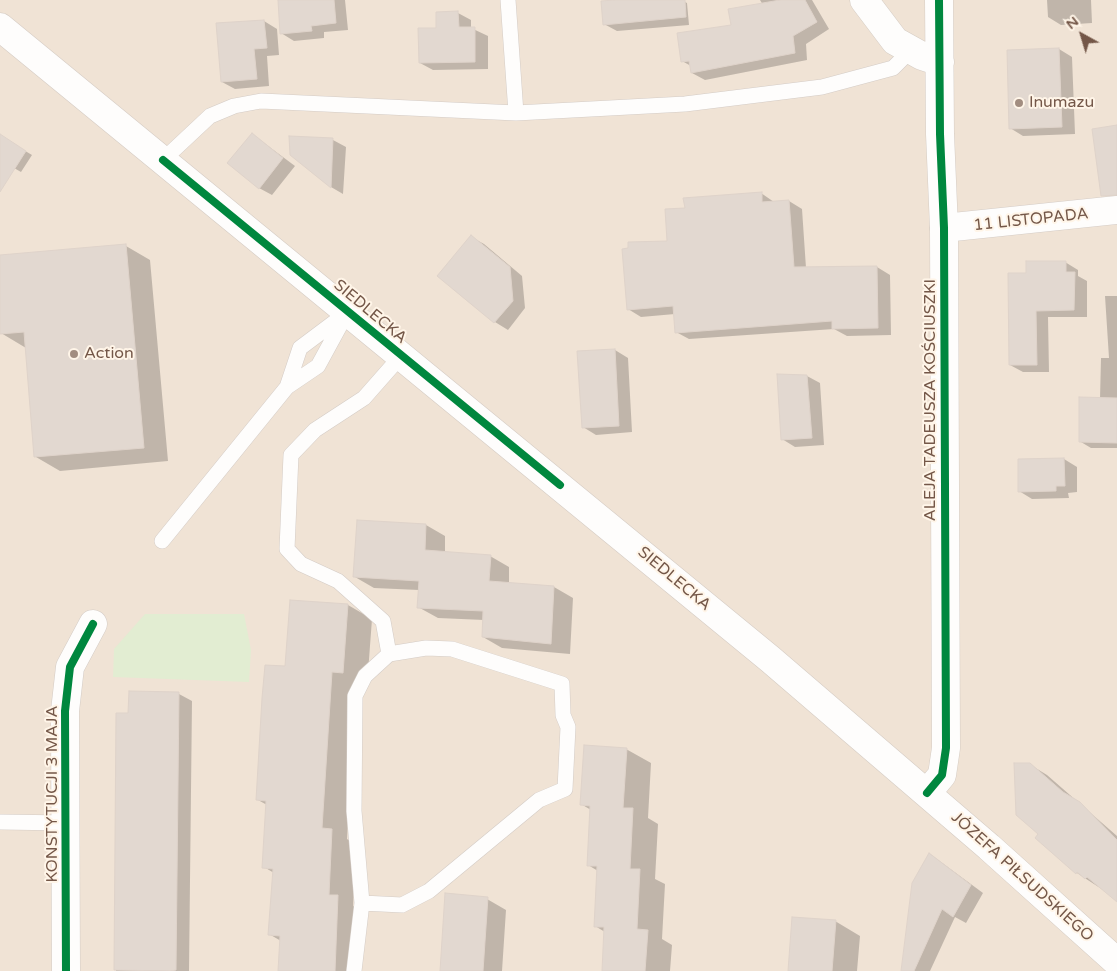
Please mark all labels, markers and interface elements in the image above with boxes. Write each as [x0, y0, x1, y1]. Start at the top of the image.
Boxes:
north arrow [1057, 10, 1107, 60]
text: N [1063, 13, 1082, 33]
place label: Inumazu [1029, 93, 1094, 113]
marker: Inumazu [1013, 97, 1025, 109]
street label: 11 LISTOPADA [973, 204, 1089, 236]
street label: SIEDLECKA [330, 276, 410, 348]
street label: ALEJA TADEUSZA KOŚCIUSZKI [921, 279, 941, 521]
place label: Action [84, 344, 134, 364]
marker: Action [68, 348, 80, 360]
street label: SIEDLECKA [634, 543, 714, 615]
street label: KONSTYTUCJI 3 MAJA [43, 706, 63, 882]
street label: JÓZEFA PIŁSUDSKIEGO [947, 808, 1097, 946]

